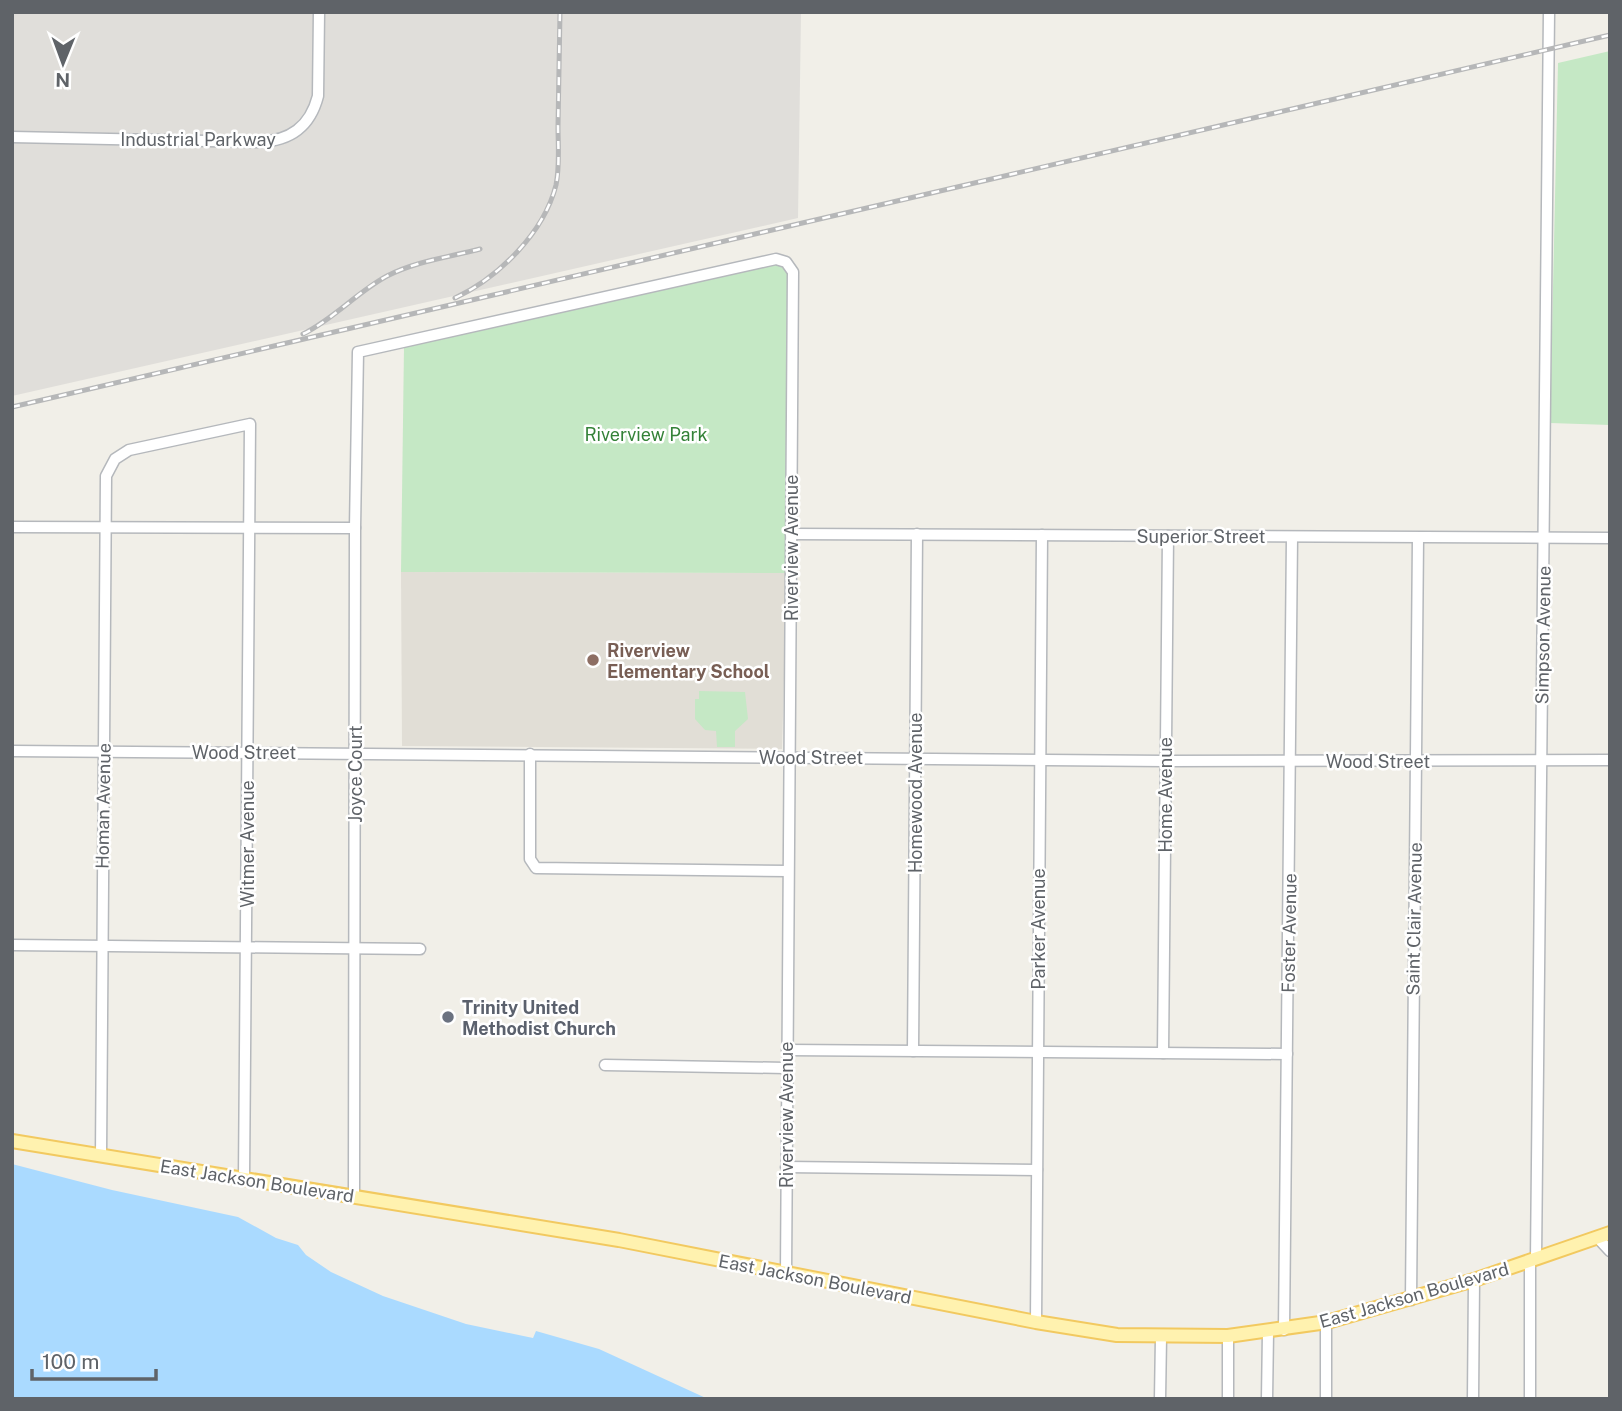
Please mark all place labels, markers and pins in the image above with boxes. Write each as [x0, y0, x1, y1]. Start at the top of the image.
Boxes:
place label: Riverview Elementary School [607, 640, 770, 682]
marker: Riverview Elementary School [585, 652, 601, 668]
place label: Trinity United Methodist Church [462, 997, 616, 1039]
marker: Trinity United Methodist Church [440, 1009, 456, 1025]

